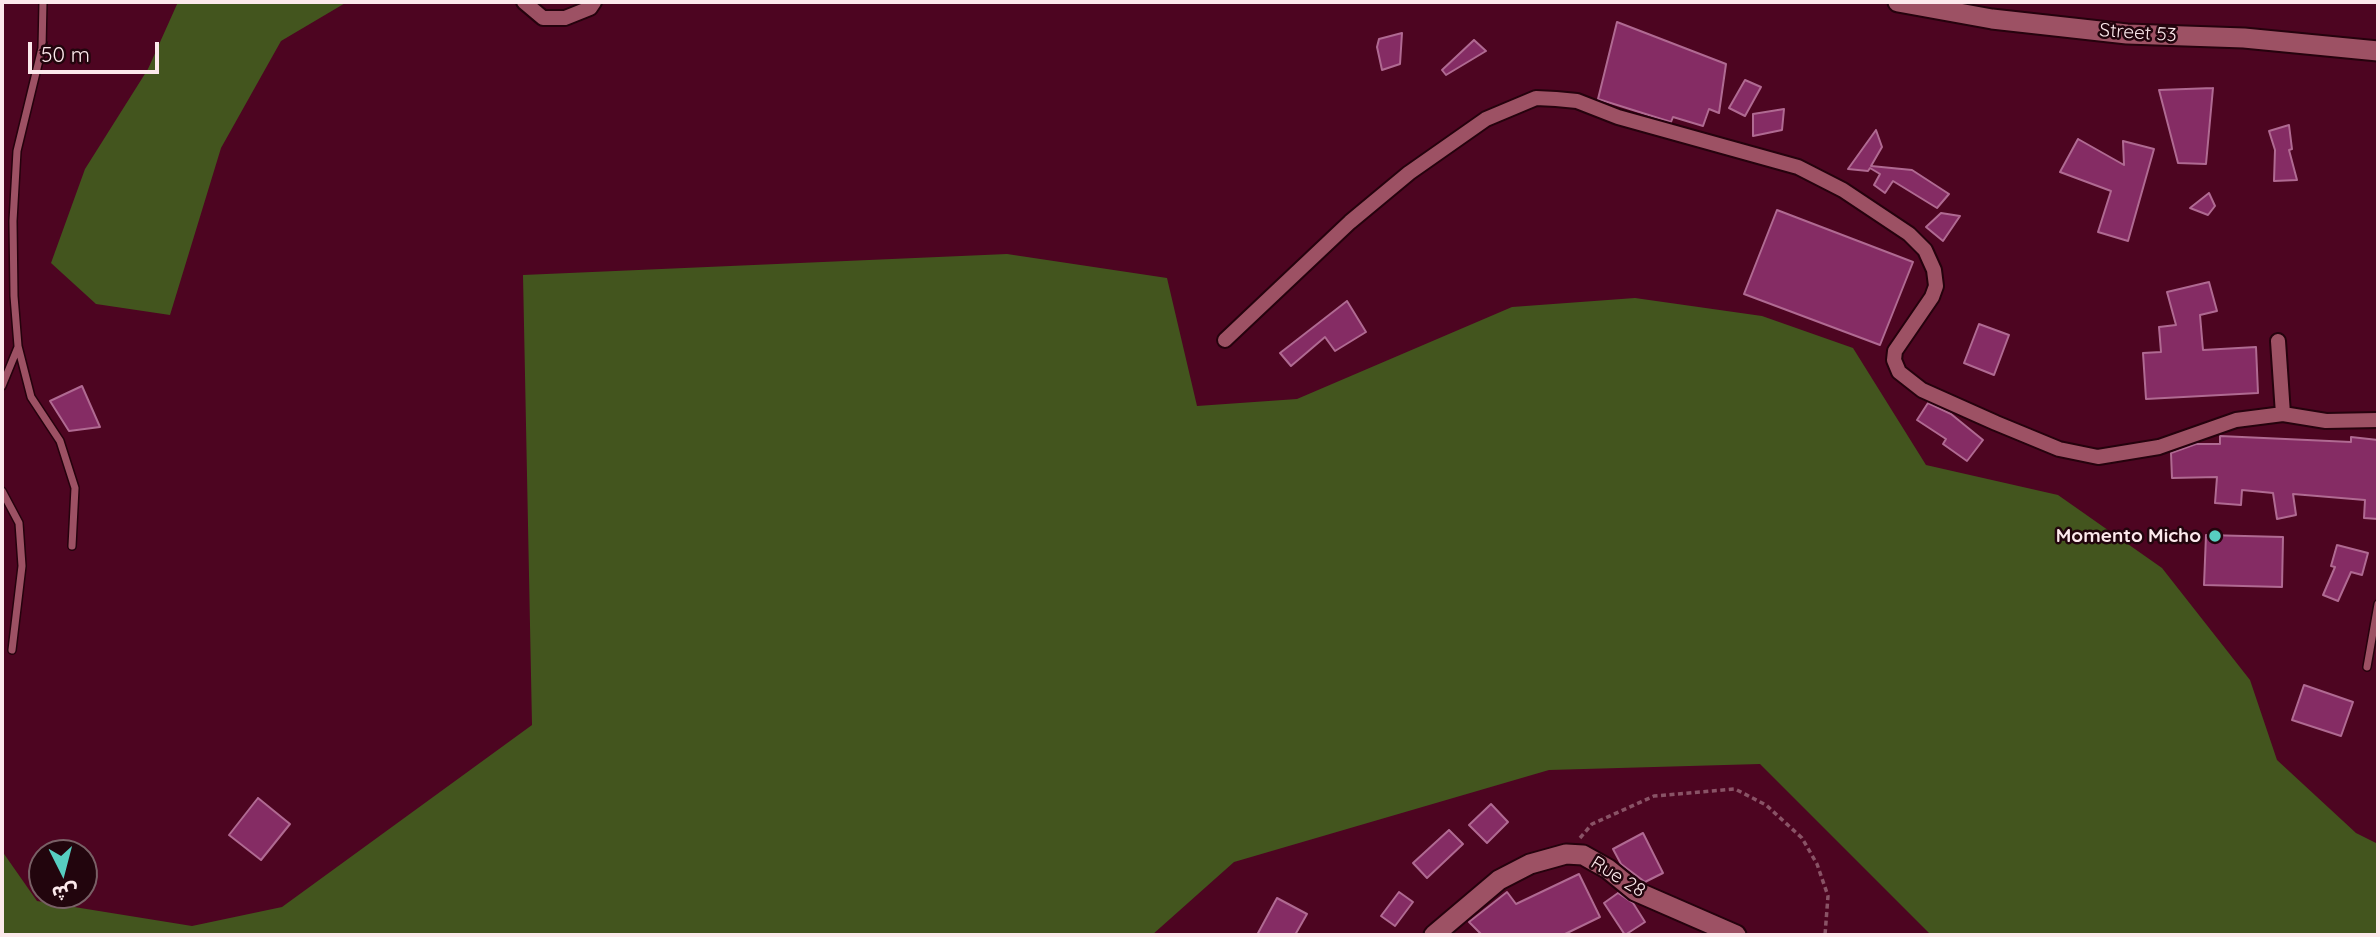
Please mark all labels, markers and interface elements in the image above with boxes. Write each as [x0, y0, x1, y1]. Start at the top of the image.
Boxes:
street label: Street 53 [2099, 19, 2177, 47]
scale bar [32, 28, 163, 72]
text: 50 m [41, 41, 90, 67]
place label: Momento Micho [2056, 525, 2201, 547]
marker: Momento Micho [2207, 528, 2223, 544]
north arrow [28, 839, 98, 909]
street label: Rue 28 [1586, 851, 1650, 903]
text: ش [51, 880, 79, 906]

